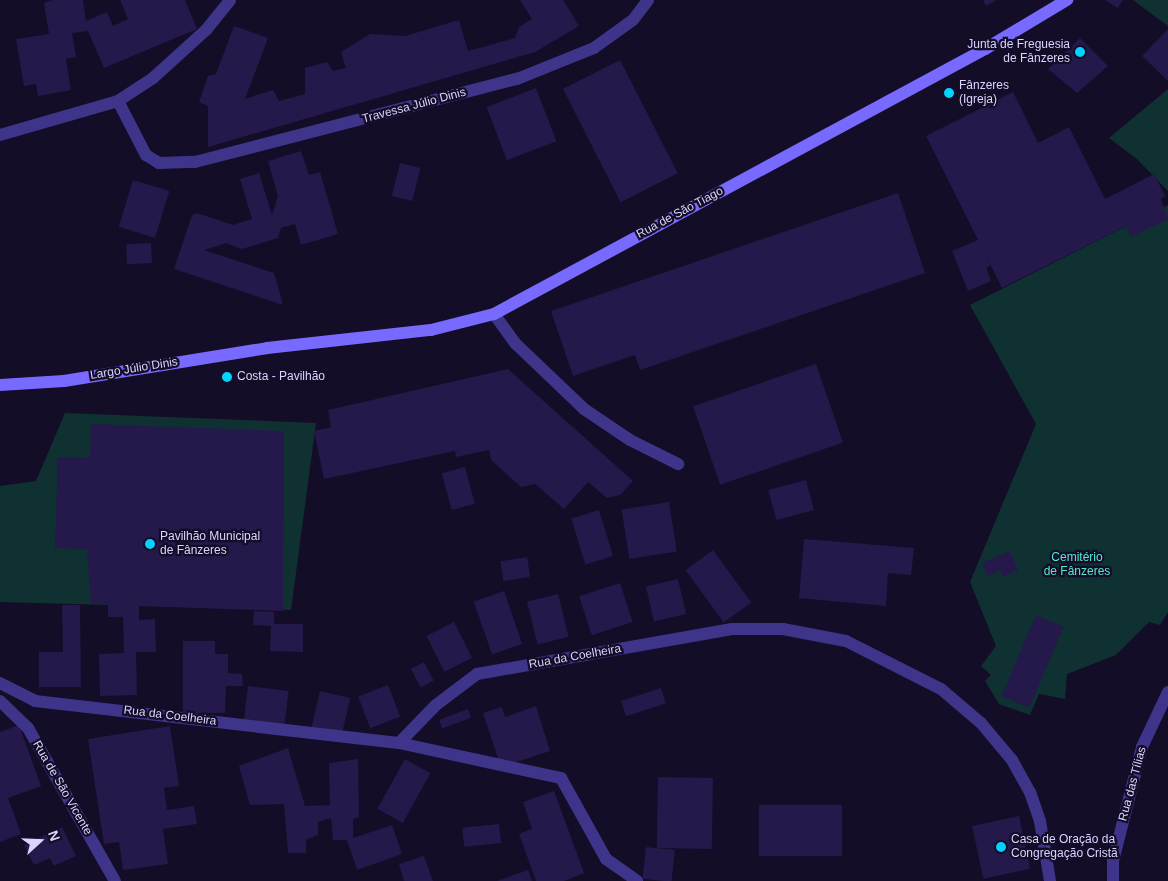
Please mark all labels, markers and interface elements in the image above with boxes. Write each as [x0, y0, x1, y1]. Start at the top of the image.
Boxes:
place label: Junta de Freguesia de Fânzeres [967, 38, 1070, 66]
marker: Junta de Freguesia de Fânzeres [1074, 46, 1086, 58]
place label: Fânzeres (Igreja) [959, 79, 1009, 107]
street label: Travessa Júlio Dinis [360, 85, 468, 127]
marker: Fânzeres (Igreja) [943, 87, 955, 99]
street label: Rua de São Tiago [634, 184, 726, 242]
street label: Largo Júlio Dinis [89, 355, 179, 383]
place label: Costa - Pavilhão [237, 370, 325, 384]
marker: Costa - Pavilhão [221, 371, 233, 383]
place label: Pavilhão Municipal de Fânzeres [160, 530, 260, 558]
marker: Pavilhão Municipal de Fânzeres [144, 538, 156, 550]
park label: Cemitério de Fânzeres [1044, 551, 1110, 579]
street label: Rua da Coelheira [528, 642, 622, 672]
street label: Rua da Coelheira [123, 703, 217, 729]
street label: Rua de São Vicente [29, 738, 95, 838]
street label: Rua das Tílias [1116, 745, 1150, 823]
north arrow [15, 816, 65, 866]
text: N [45, 828, 63, 843]
place label: Casa de Oração da Congregação Cristã [1011, 833, 1118, 861]
marker: Casa de Oração da Congregação Cristã [995, 841, 1007, 853]

